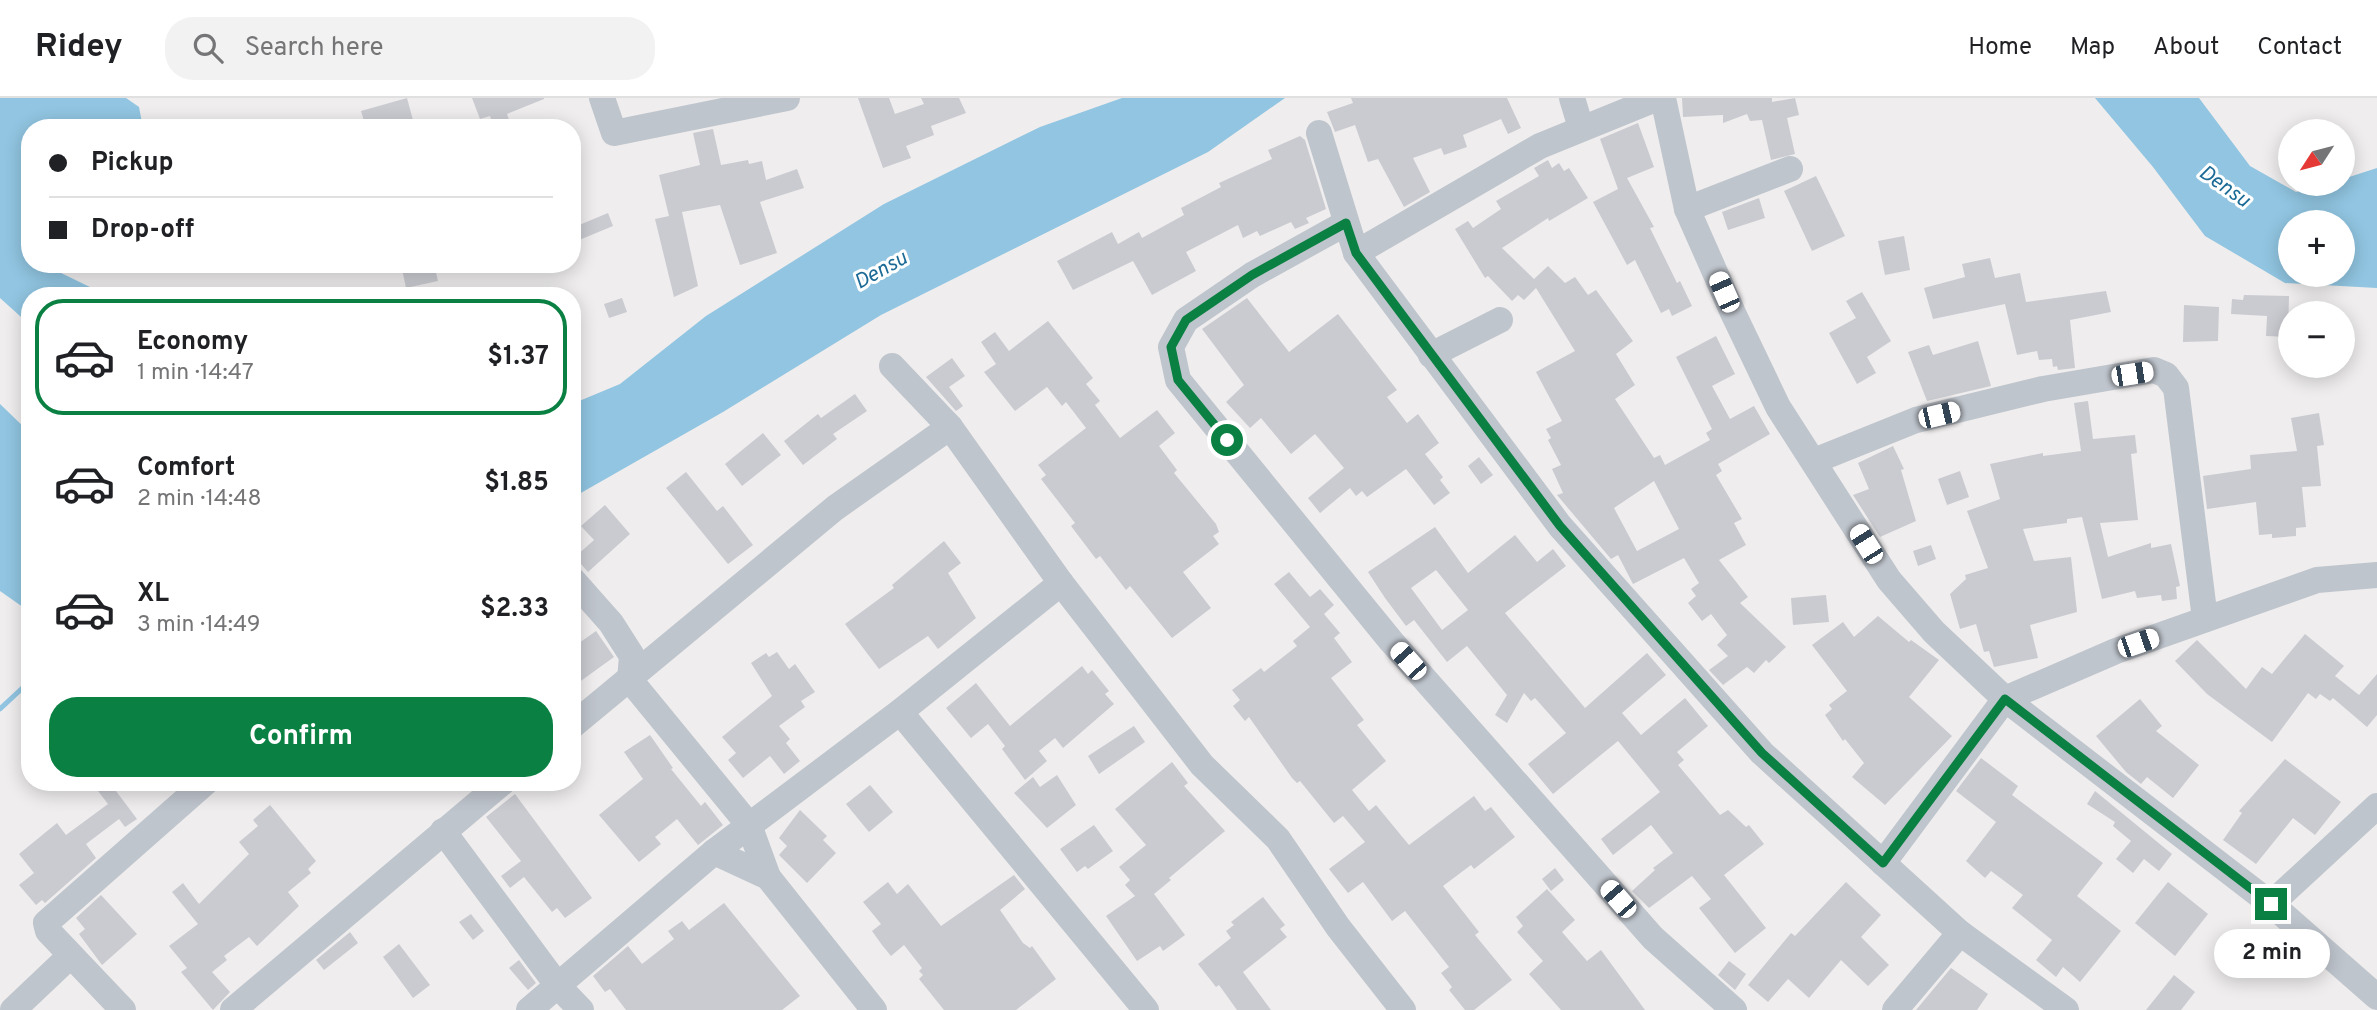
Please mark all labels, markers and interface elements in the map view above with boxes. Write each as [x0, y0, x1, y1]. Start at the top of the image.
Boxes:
search box [165, 17, 655, 80]
text: Ridey [35, 27, 123, 69]
icon: search [189, 29, 227, 67]
text: Search here [245, 32, 384, 65]
text: Home [1968, 33, 2032, 63]
text: Map [2070, 33, 2115, 63]
text: About [2153, 33, 2219, 63]
text: Contact [2257, 33, 2342, 63]
north arrow [2278, 119, 2356, 196]
map controls [2278, 119, 2355, 378]
text: Pickup [91, 147, 174, 180]
water label: Densu [2193, 160, 2255, 215]
button: + [2278, 210, 2355, 287]
text: Drop-off [91, 214, 194, 247]
water label: Densu [850, 245, 913, 297]
car [1706, 269, 1743, 315]
button: − [2278, 301, 2355, 378]
icon: car [53, 326, 116, 389]
text: Economy [137, 326, 248, 359]
text: $1.37 [487, 341, 549, 374]
text: 1 min · 14:47 [137, 359, 254, 388]
car [2110, 360, 2155, 388]
car [1917, 400, 1962, 430]
route start [1211, 424, 1243, 456]
icon: car [53, 452, 116, 515]
text: Comfort [137, 452, 235, 485]
text: $1.85 [484, 467, 549, 500]
text: 2 min · 14:48 [137, 485, 261, 514]
car [1846, 521, 1887, 567]
icon: car [53, 578, 116, 641]
text: XL [137, 578, 169, 611]
text: $2.33 [480, 593, 549, 626]
text: 3 min · 14:49 [137, 611, 261, 640]
car [2115, 626, 2162, 660]
car [1387, 638, 1430, 684]
button: Confirm [49, 697, 553, 777]
car [1597, 876, 1640, 922]
route end [2255, 888, 2287, 920]
callout: 2 min [2213, 928, 2329, 978]
text: 2 min [2242, 939, 2302, 968]

